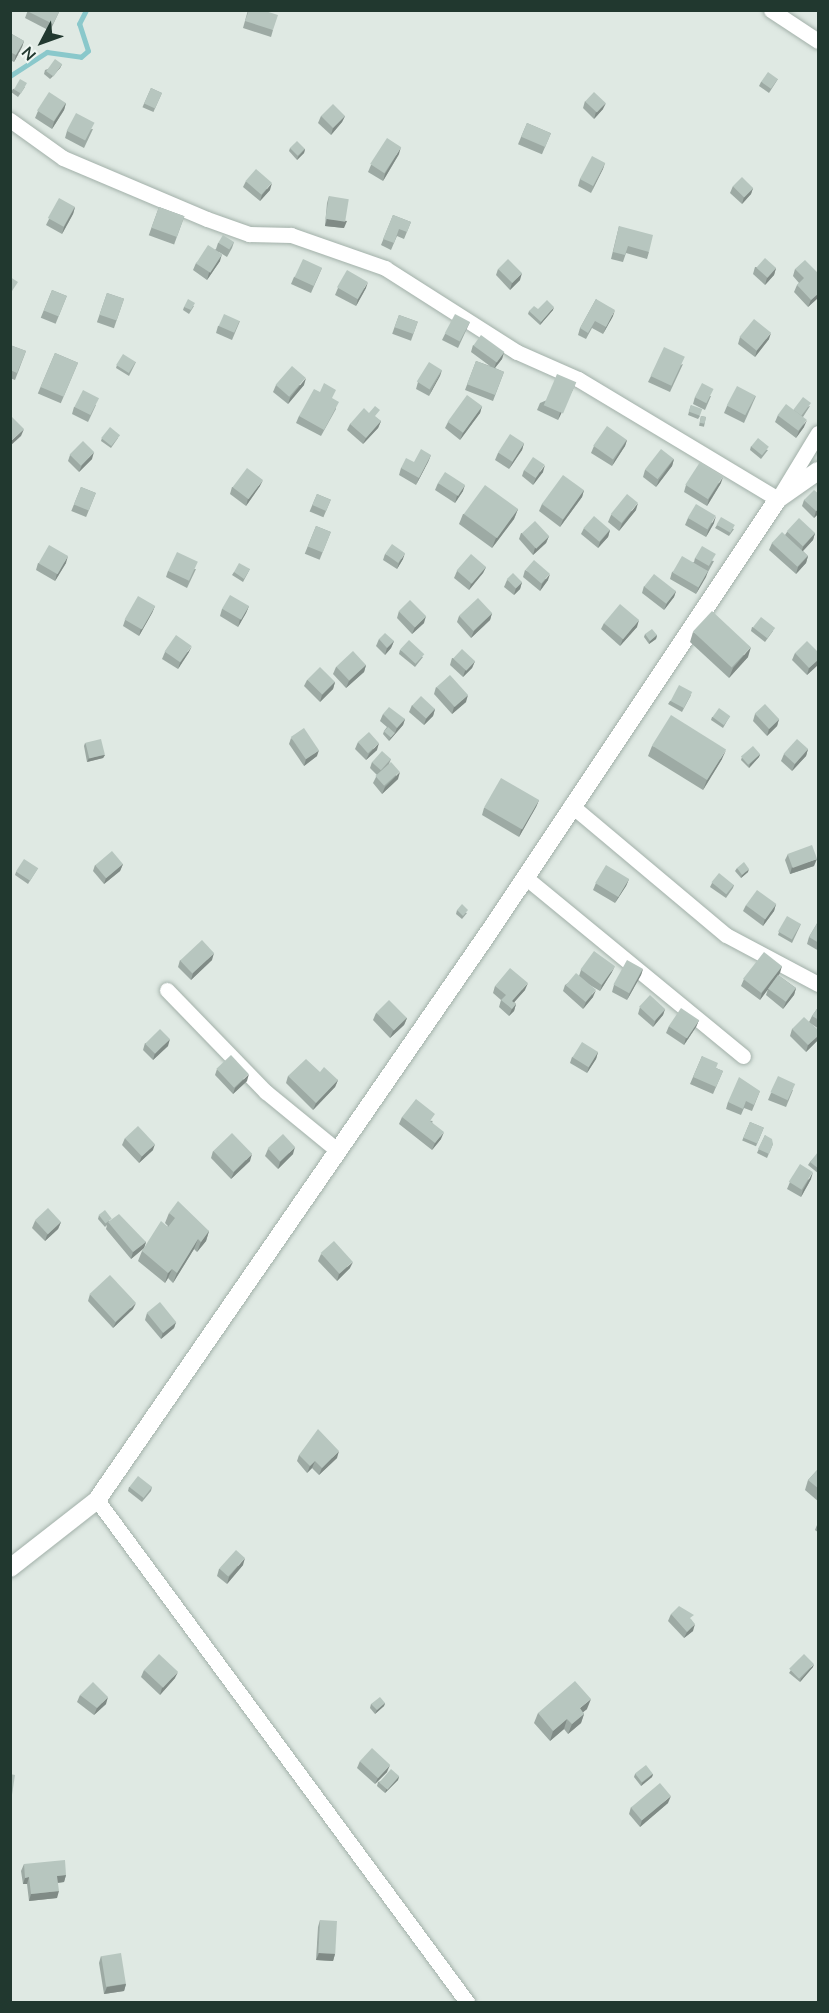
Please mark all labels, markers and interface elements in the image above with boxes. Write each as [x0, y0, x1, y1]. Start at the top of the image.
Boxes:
north arrow [12, 12, 72, 72]
text: N [17, 43, 40, 65]

